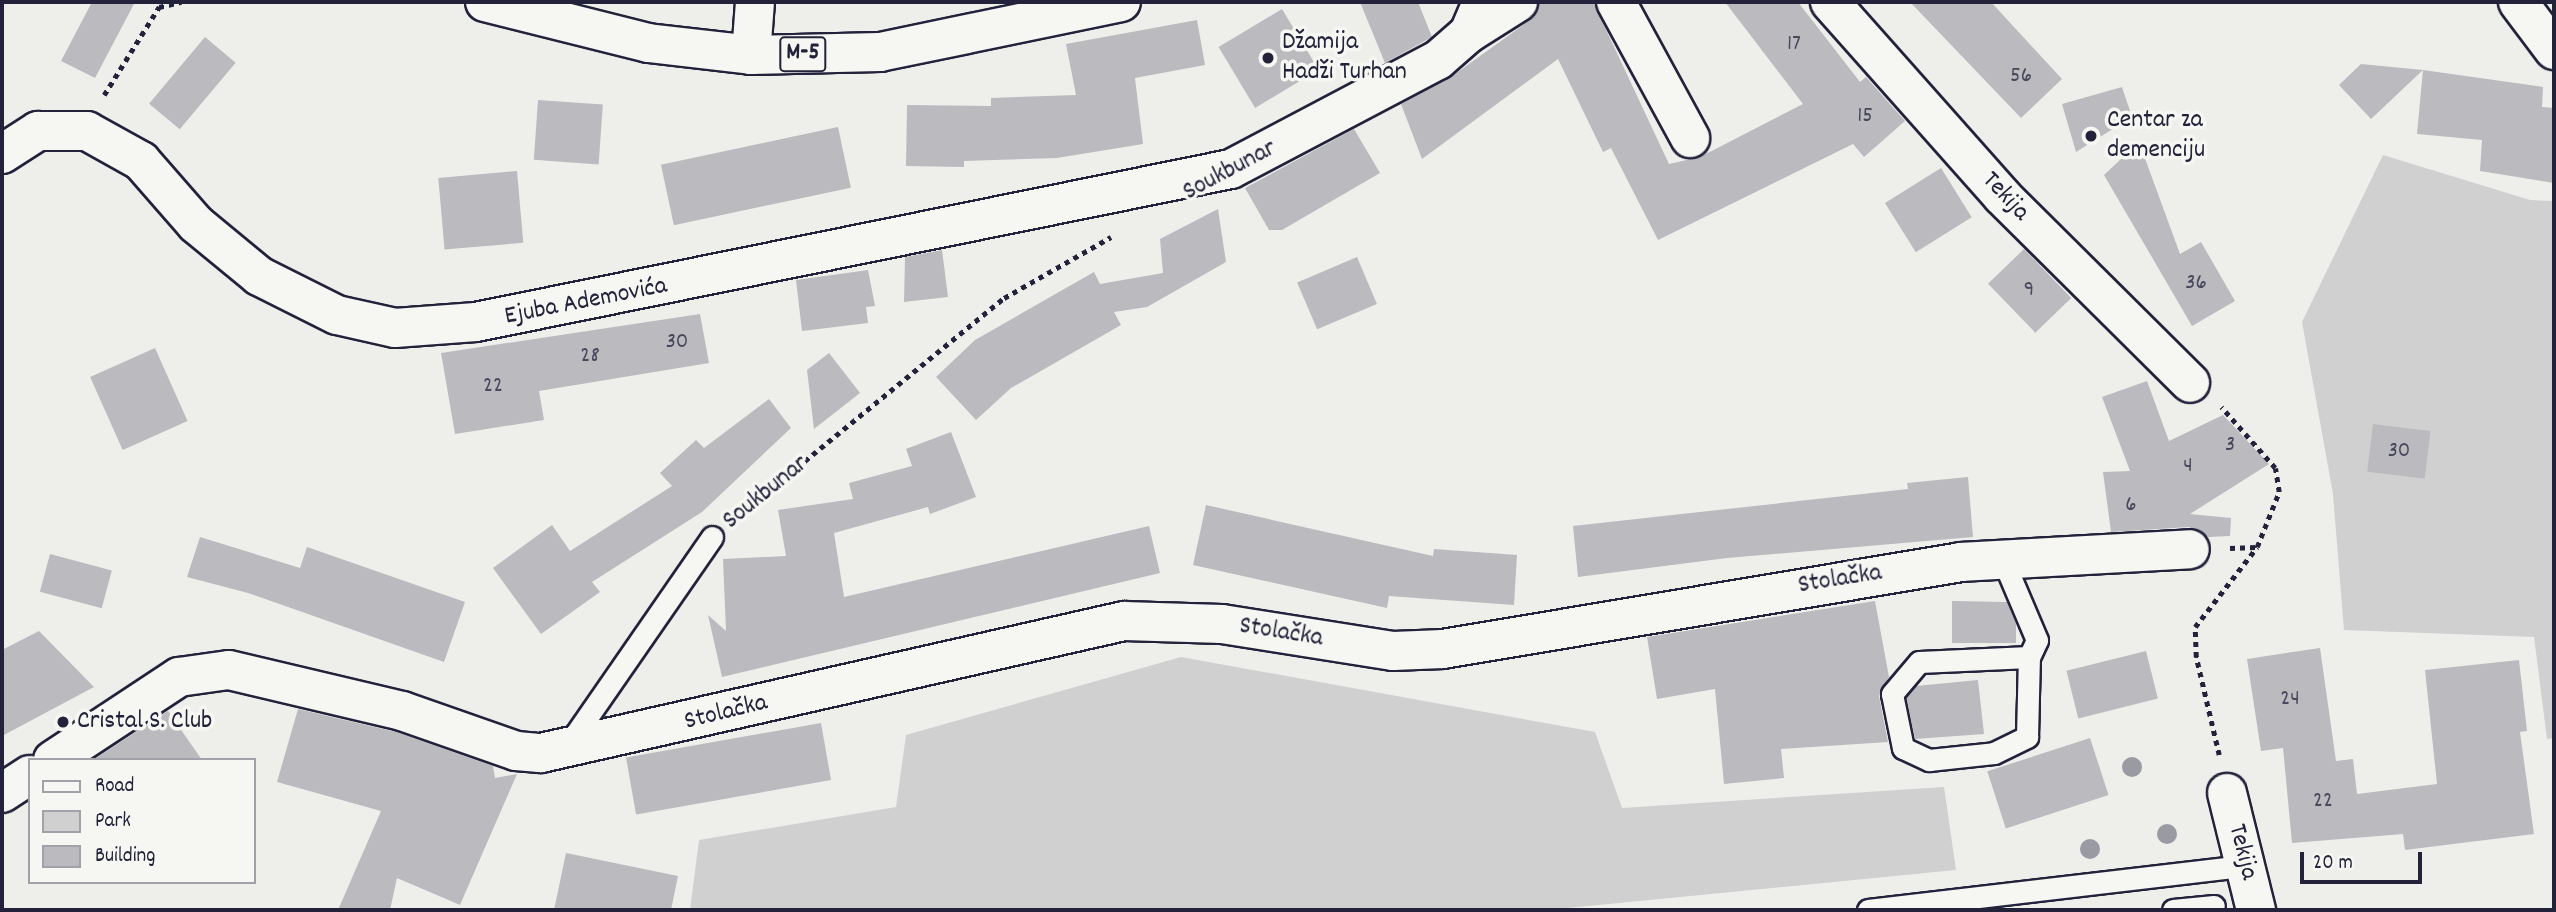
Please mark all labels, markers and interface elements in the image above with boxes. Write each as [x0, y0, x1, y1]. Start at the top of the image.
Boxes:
place label: Džamija Hadži Turhan [1282, 27, 1407, 88]
house number: 17 [1787, 31, 1801, 59]
road number: M-5 [778, 34, 828, 74]
marker: Džamija Hadži Turhan [1260, 50, 1276, 66]
house number: 56 [2010, 63, 2032, 91]
house number: 15 [1857, 103, 1873, 131]
place label: Centar za demenciju [2107, 105, 2205, 166]
marker: Centar za demenciju [2081, 126, 2101, 146]
street label: Soukbunar [1178, 133, 1282, 209]
street label: Tekija [1974, 166, 2036, 228]
house number: 36 [2185, 270, 2207, 298]
street label: Ejuba Ademovića [502, 271, 670, 333]
house number: 9 [2024, 277, 2034, 305]
house number: 30 [666, 329, 688, 357]
house number: 28 [580, 343, 600, 371]
house number: 22 [483, 373, 503, 401]
house number: 3 [2225, 432, 2235, 460]
house number: 30 [2388, 438, 2410, 466]
street label: Soukbunar [717, 449, 815, 537]
house number: 4 [2183, 453, 2193, 481]
house number: 6 [2125, 492, 2137, 520]
street label: Stolačka [1796, 558, 1884, 602]
street label: Stolačka [1237, 611, 1325, 655]
house number: 24 [2280, 686, 2300, 714]
street label: Stolačka [681, 688, 771, 738]
place label: Cristal S. Club [77, 706, 212, 738]
marker: Cristal S. Club [55, 714, 71, 730]
legend [28, 758, 256, 884]
text: Road [95, 772, 134, 802]
house number: 22 [2313, 788, 2333, 816]
text: Park [95, 807, 131, 837]
street label: Tekija [2220, 821, 2264, 883]
scale bar [2304, 838, 2426, 882]
text: Building [95, 842, 155, 872]
text: 20 m [2313, 849, 2353, 879]

